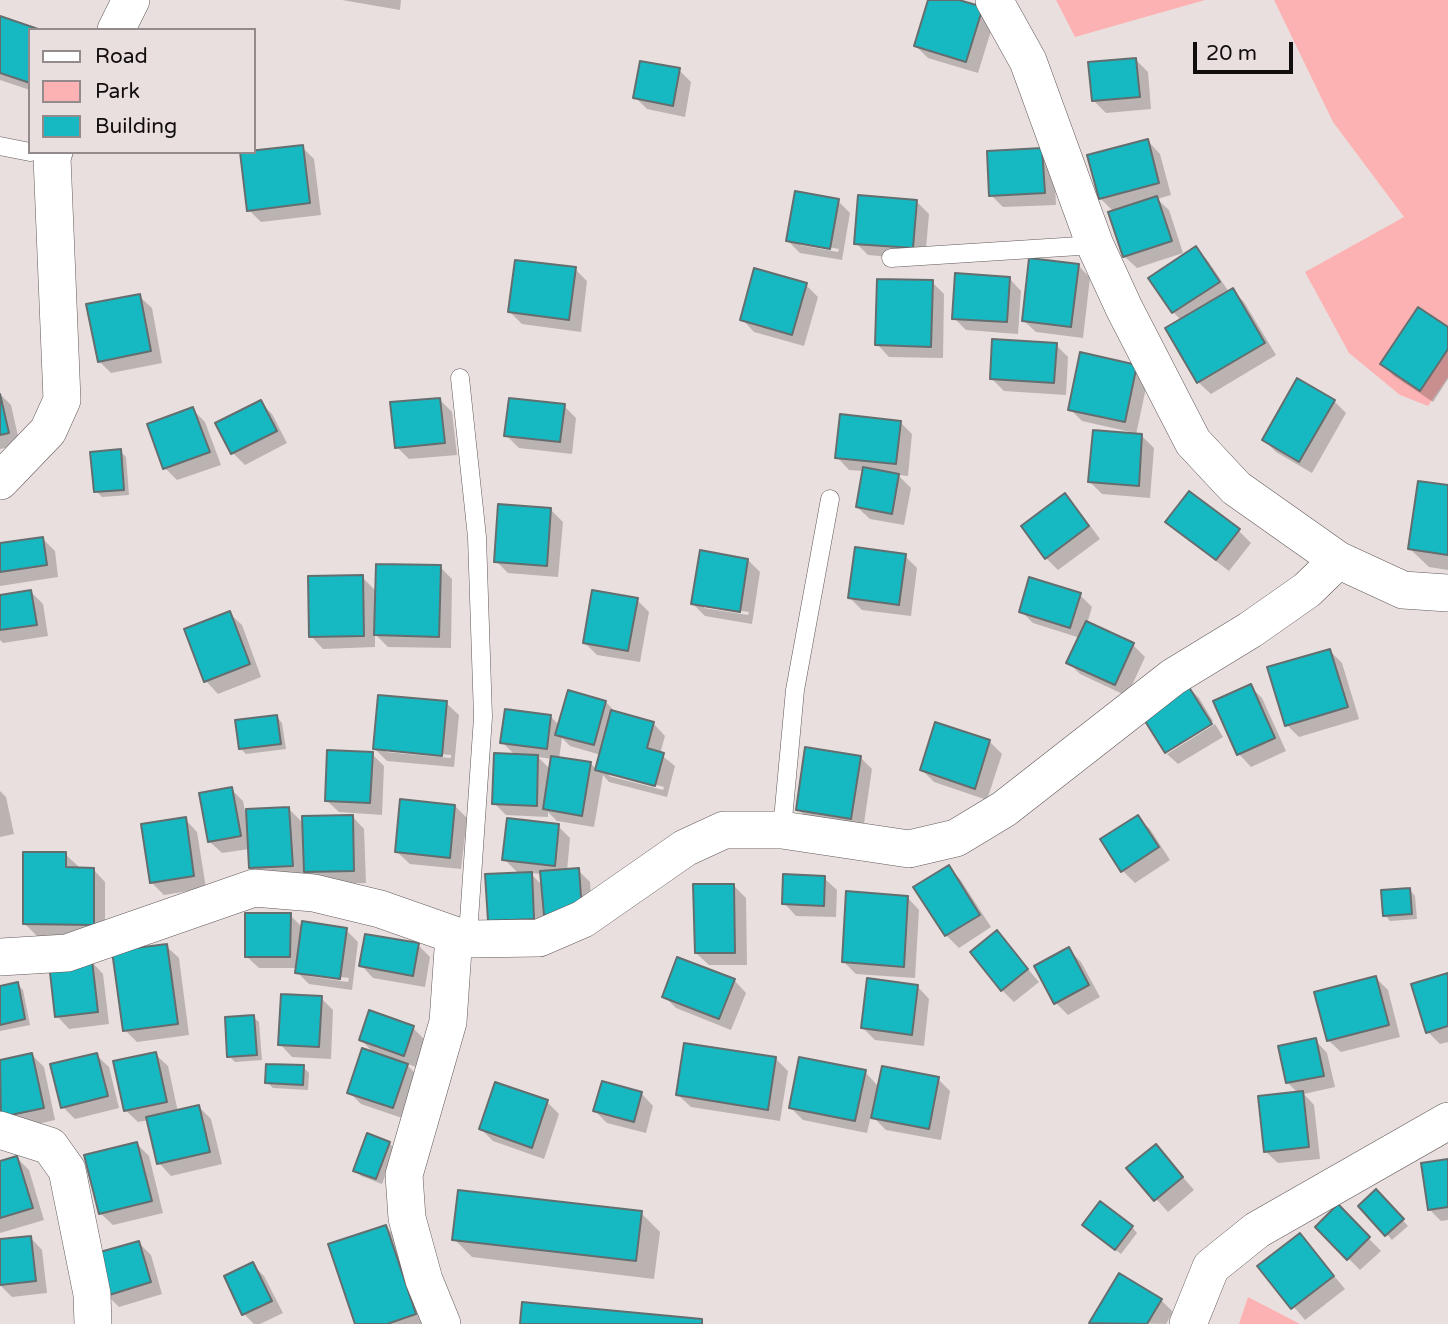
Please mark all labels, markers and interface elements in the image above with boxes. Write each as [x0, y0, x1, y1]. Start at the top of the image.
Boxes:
legend [28, 28, 256, 154]
scale bar [1196, 28, 1296, 72]
text: 20 m [1206, 41, 1257, 66]
text: Road [95, 44, 148, 69]
text: Park [95, 79, 140, 104]
text: Building [95, 114, 177, 139]

